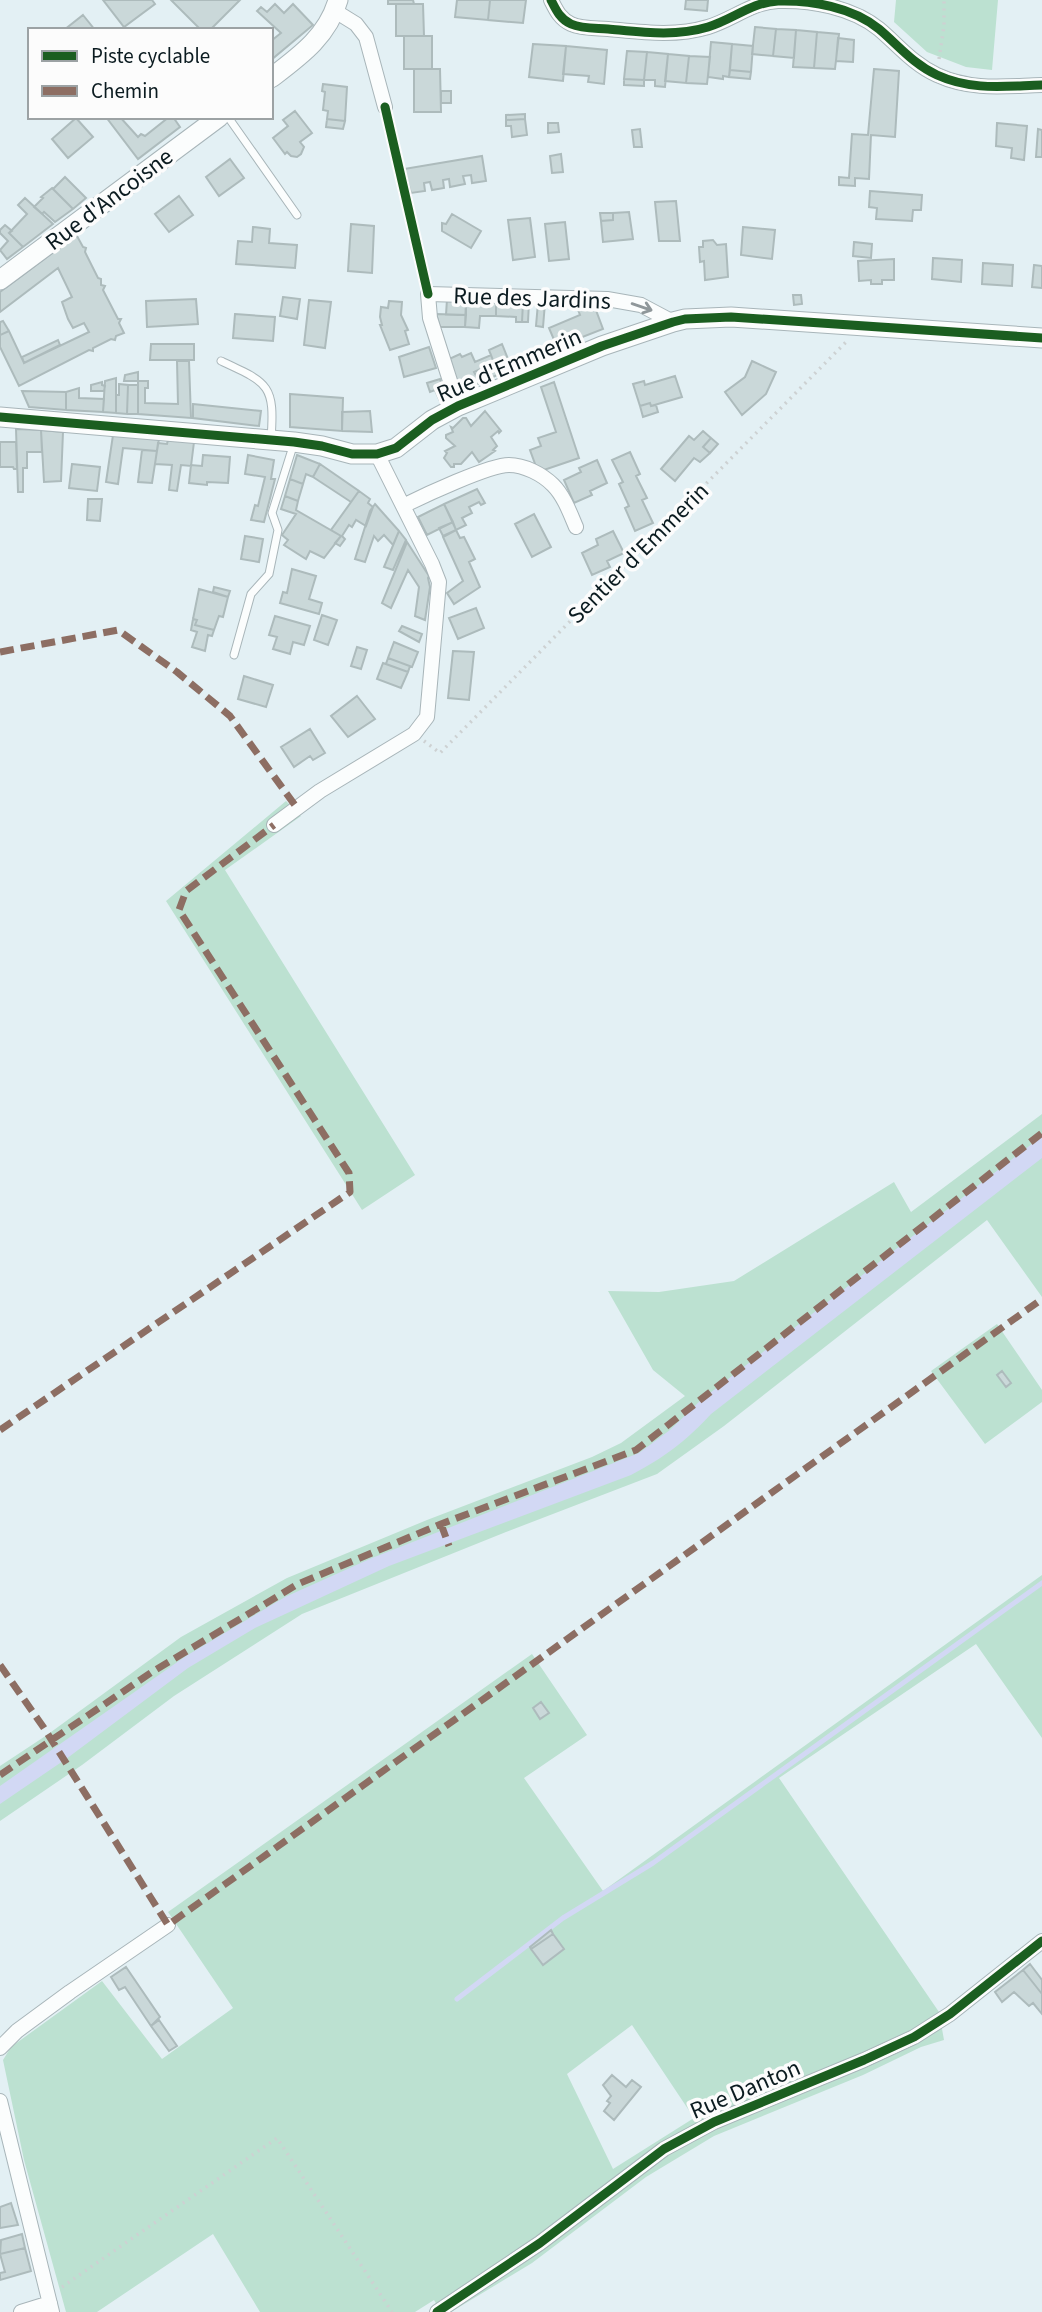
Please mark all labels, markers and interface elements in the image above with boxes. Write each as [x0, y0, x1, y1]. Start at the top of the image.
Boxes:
legend [28, 28, 273, 119]
text: Piste cyclable [91, 41, 210, 71]
text: Chemin [91, 76, 159, 106]
street label: Rue d'Ancoisne [38, 140, 181, 259]
street label: Rue des Jardins [453, 278, 611, 319]
one-way arrow [631, 302, 653, 314]
street label: Rue d'Emmerin [431, 319, 587, 412]
street label: Sentier d'Emmerin [560, 475, 717, 632]
street label: Rue Danton [684, 2050, 806, 2128]

